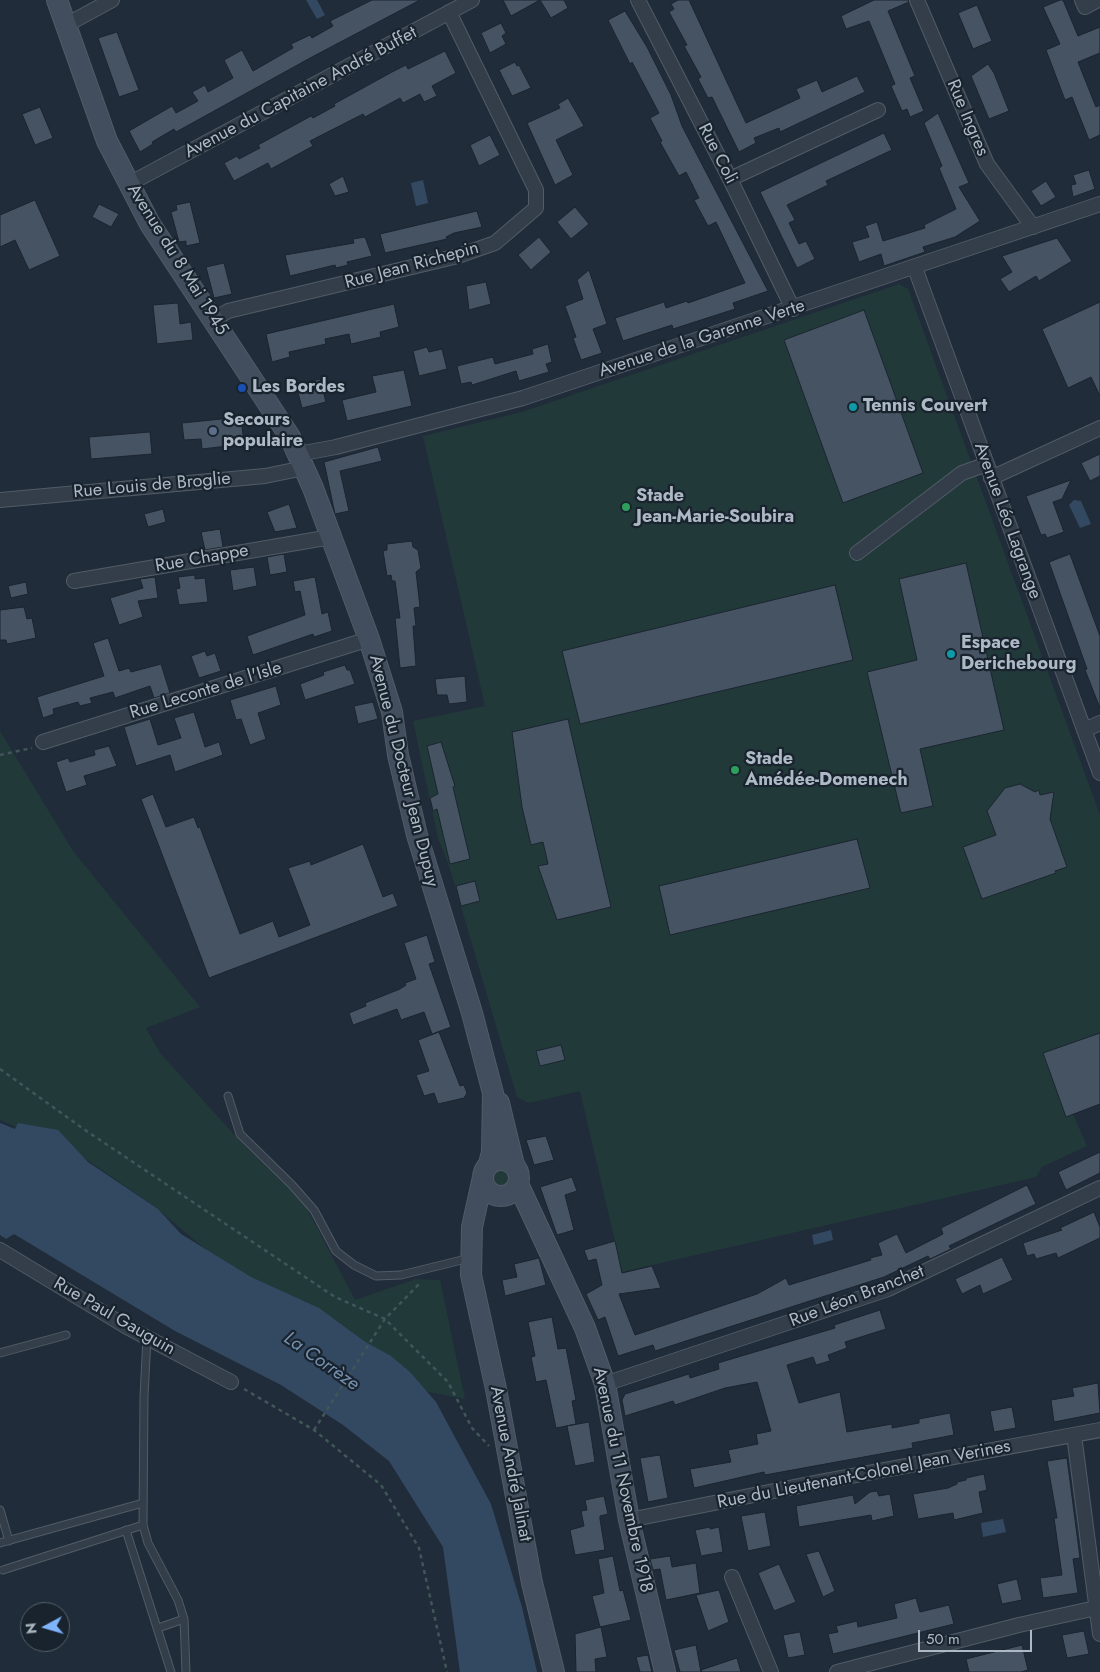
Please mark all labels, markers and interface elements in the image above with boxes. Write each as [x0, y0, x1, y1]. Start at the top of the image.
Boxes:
street label: Avenue du Capitaine André Buffet [181, 22, 421, 164]
street label: Rue Ingres [941, 77, 993, 159]
street label: Rue Coli [693, 120, 741, 188]
street label: Avenue du 8 Mai 1945 [122, 180, 232, 340]
street label: Rue Jean Richepin [343, 238, 481, 294]
street label: Avenue de la Garenne Verte [596, 295, 808, 383]
place label: Les Bordes [252, 377, 345, 399]
marker: Les Bordes [236, 382, 248, 394]
place label: Tennis Couvert [863, 396, 987, 418]
marker: Tennis Couvert [847, 401, 859, 413]
place label: Secours populaire [223, 410, 303, 452]
marker: Secours populaire [207, 425, 219, 437]
street label: Avenue Léo Lagrange [969, 440, 1045, 602]
street label: Rue Louis de Broglie [72, 468, 232, 504]
place label: Stade Jean-Marie-Soubira [636, 486, 794, 528]
marker: Stade Jean-Marie-Soubira [620, 501, 632, 513]
street label: Rue Chappe [154, 540, 250, 578]
place label: Espace Derichebourg [961, 633, 1077, 676]
marker: Espace Derichebourg [945, 648, 957, 660]
street label: Avenue du Docteur Jean Dupuy [364, 653, 442, 889]
street label: Rue Leconte de l'Isle [127, 658, 285, 724]
place label: Stade Amédée-Domenech [745, 749, 908, 792]
marker: Stade Amédée-Domenech [729, 764, 741, 776]
street label: Rue Léon Branchet [787, 1261, 927, 1333]
street label: Rue Paul Gauguin [49, 1273, 179, 1361]
water label: La Corrèze [279, 1328, 363, 1396]
street label: Avenue du 11 Novembre 1918 [588, 1365, 656, 1595]
street label: Avenue André Jalinat [484, 1384, 536, 1544]
street label: Rue du Lieutenant-Colonel Jean Verines [716, 1436, 1012, 1514]
north arrow [20, 1602, 70, 1652]
scale bar [920, 1620, 1034, 1652]
text: N [21, 1622, 42, 1635]
text: 50 m [926, 1628, 960, 1650]

